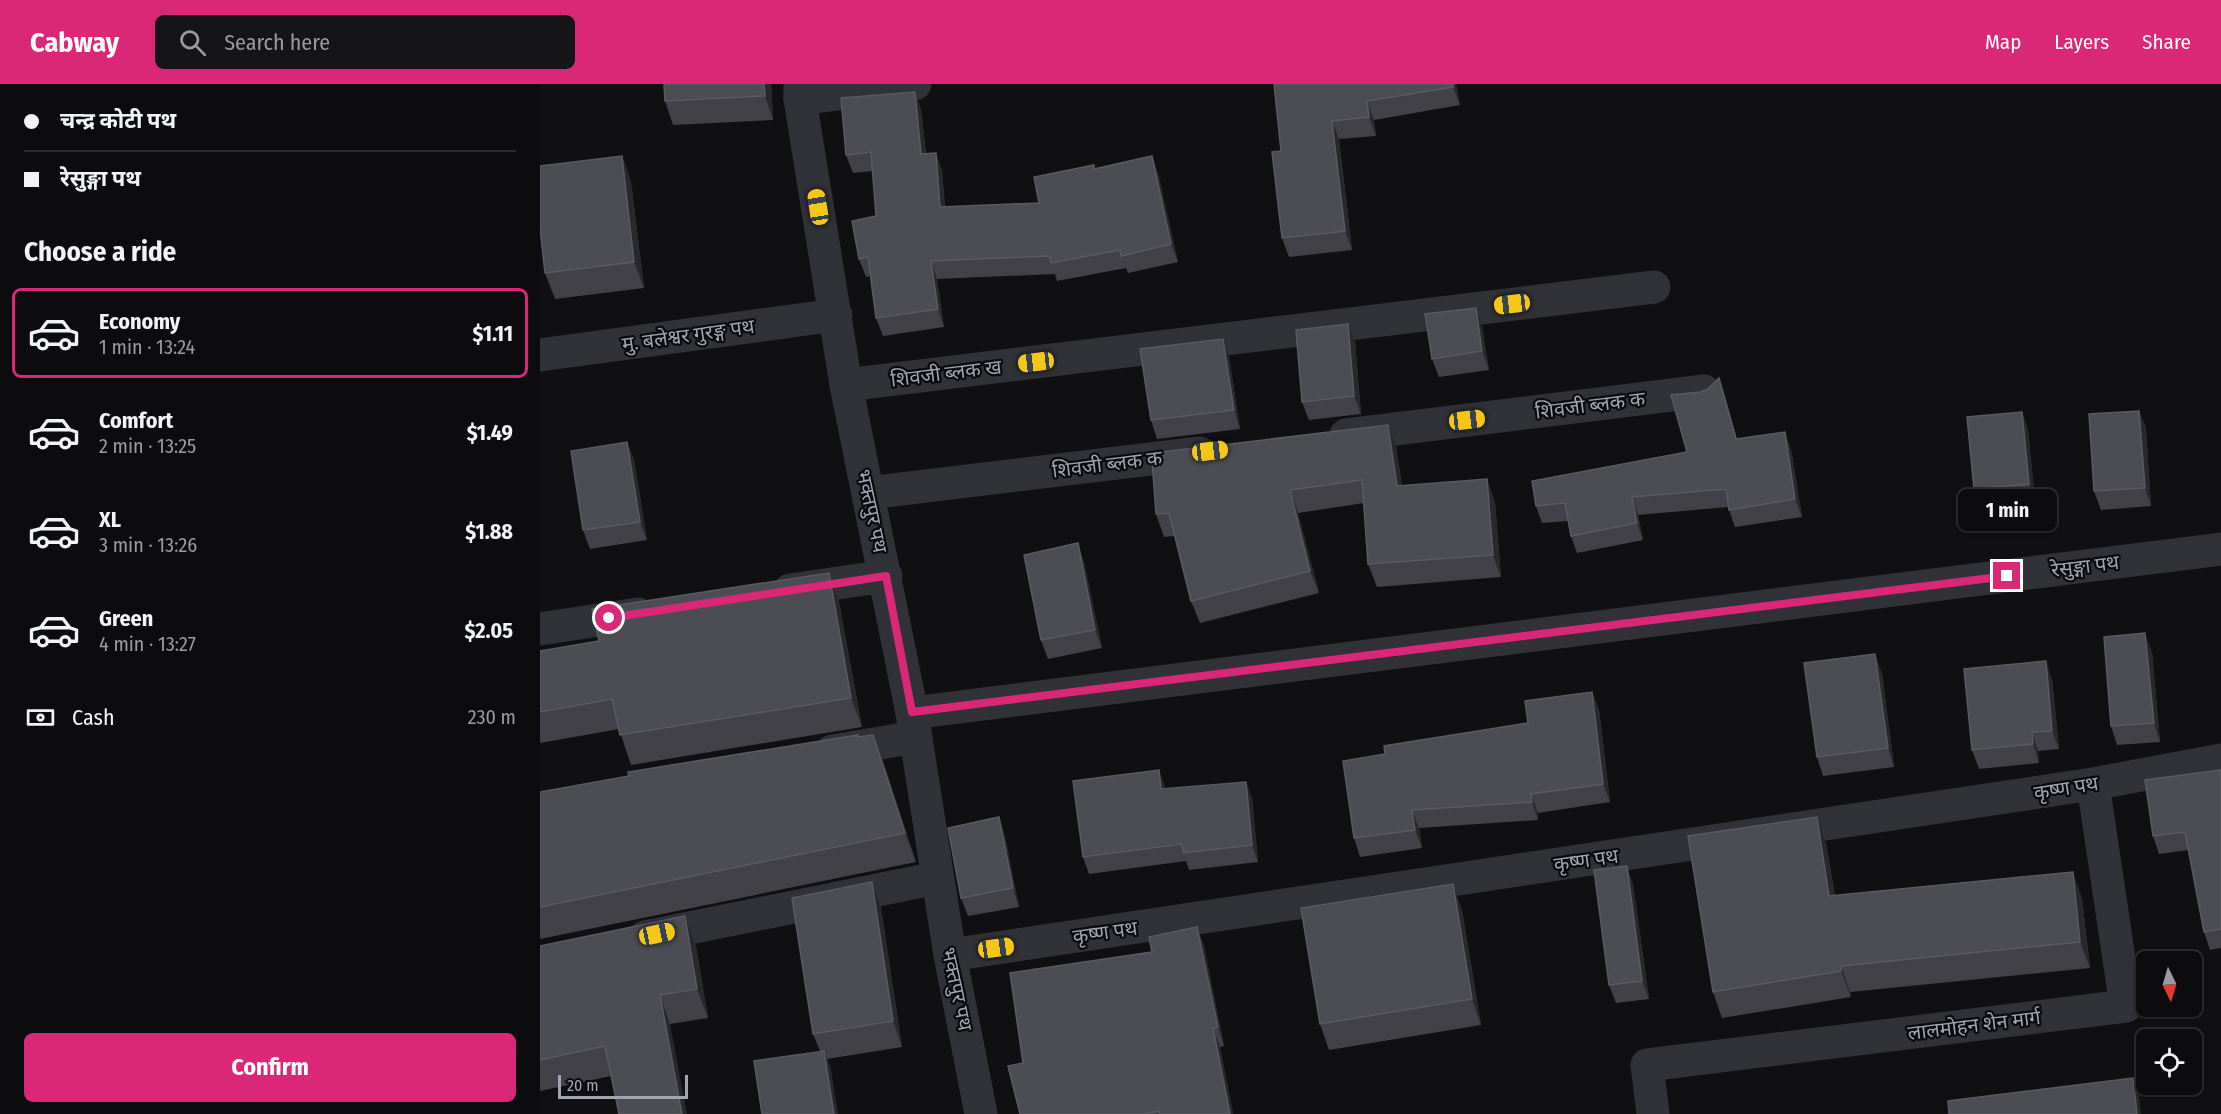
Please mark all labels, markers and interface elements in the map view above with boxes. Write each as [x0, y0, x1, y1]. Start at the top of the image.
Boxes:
search box [155, 15, 575, 69]
text: Cabway [30, 26, 119, 59]
icon: search [176, 26, 209, 59]
text: Search here [224, 29, 330, 56]
text: Map [1985, 29, 2021, 55]
text: Layers [2054, 29, 2109, 55]
text: Share [2142, 29, 2191, 55]
text: चन्द्र कोटी पथ [60, 107, 176, 134]
text: रेसुङ्गा पथ [60, 165, 141, 192]
car [806, 188, 830, 226]
text: Choose a ride [24, 236, 176, 268]
car [1493, 293, 1531, 315]
icon: car [27, 306, 81, 360]
text: Economy [99, 308, 180, 335]
street label: मु. बलेश्वर गुरङ्ग पथ [620, 314, 757, 357]
text: $1.11 [472, 320, 513, 347]
text: 1 min · 13:24 [99, 335, 195, 359]
car [1017, 351, 1055, 373]
street label: शिवजी ब्लक ख [889, 354, 1003, 392]
street label: शिवजी ब्लक क [1534, 386, 1647, 424]
icon: car [27, 405, 81, 459]
text: Comfort [99, 407, 173, 434]
car [1448, 409, 1486, 431]
text: $1.49 [467, 419, 513, 446]
text: 2 min · 13:25 [99, 434, 196, 458]
car [1191, 440, 1229, 462]
street label: शिवजी ब्लक क [1051, 445, 1164, 483]
street label: भक्तपुर पथ [850, 467, 893, 556]
callout: 1 min [1958, 489, 2056, 531]
text: 1 min [1986, 498, 2029, 522]
icon: car [27, 504, 81, 558]
text: XL [99, 506, 121, 533]
text: $1.88 [465, 518, 513, 545]
text: 3 min · 13:26 [99, 533, 197, 557]
street label: रेसुङ्गा पथ [2049, 550, 2122, 583]
route end [1993, 562, 2020, 589]
icon: car [27, 603, 81, 657]
route start [595, 604, 622, 631]
text: Green [99, 605, 153, 632]
text: $2.05 [465, 617, 513, 644]
text: 4 min · 13:27 [99, 632, 196, 656]
icon: cash [24, 701, 57, 734]
text: Cash [72, 704, 115, 731]
text: 230 m [468, 705, 516, 729]
street label: कृष्ण पथ [2032, 771, 2101, 806]
street label: कृष्ण पथ [1552, 843, 1621, 877]
street label: कृष्ण पथ [1071, 915, 1140, 949]
car [638, 921, 676, 947]
car [977, 937, 1015, 959]
street label: भक्तपुर पथ [935, 945, 978, 1034]
north arrow [2136, 951, 2202, 1017]
map controls [2136, 951, 2202, 1095]
street label: लालमोहन शेन मार्ग [1906, 1005, 2043, 1045]
button: locate [2136, 1029, 2202, 1095]
button: Confirm [24, 1033, 516, 1102]
scale bar [558, 1072, 688, 1100]
text: 20 m [567, 1076, 598, 1095]

